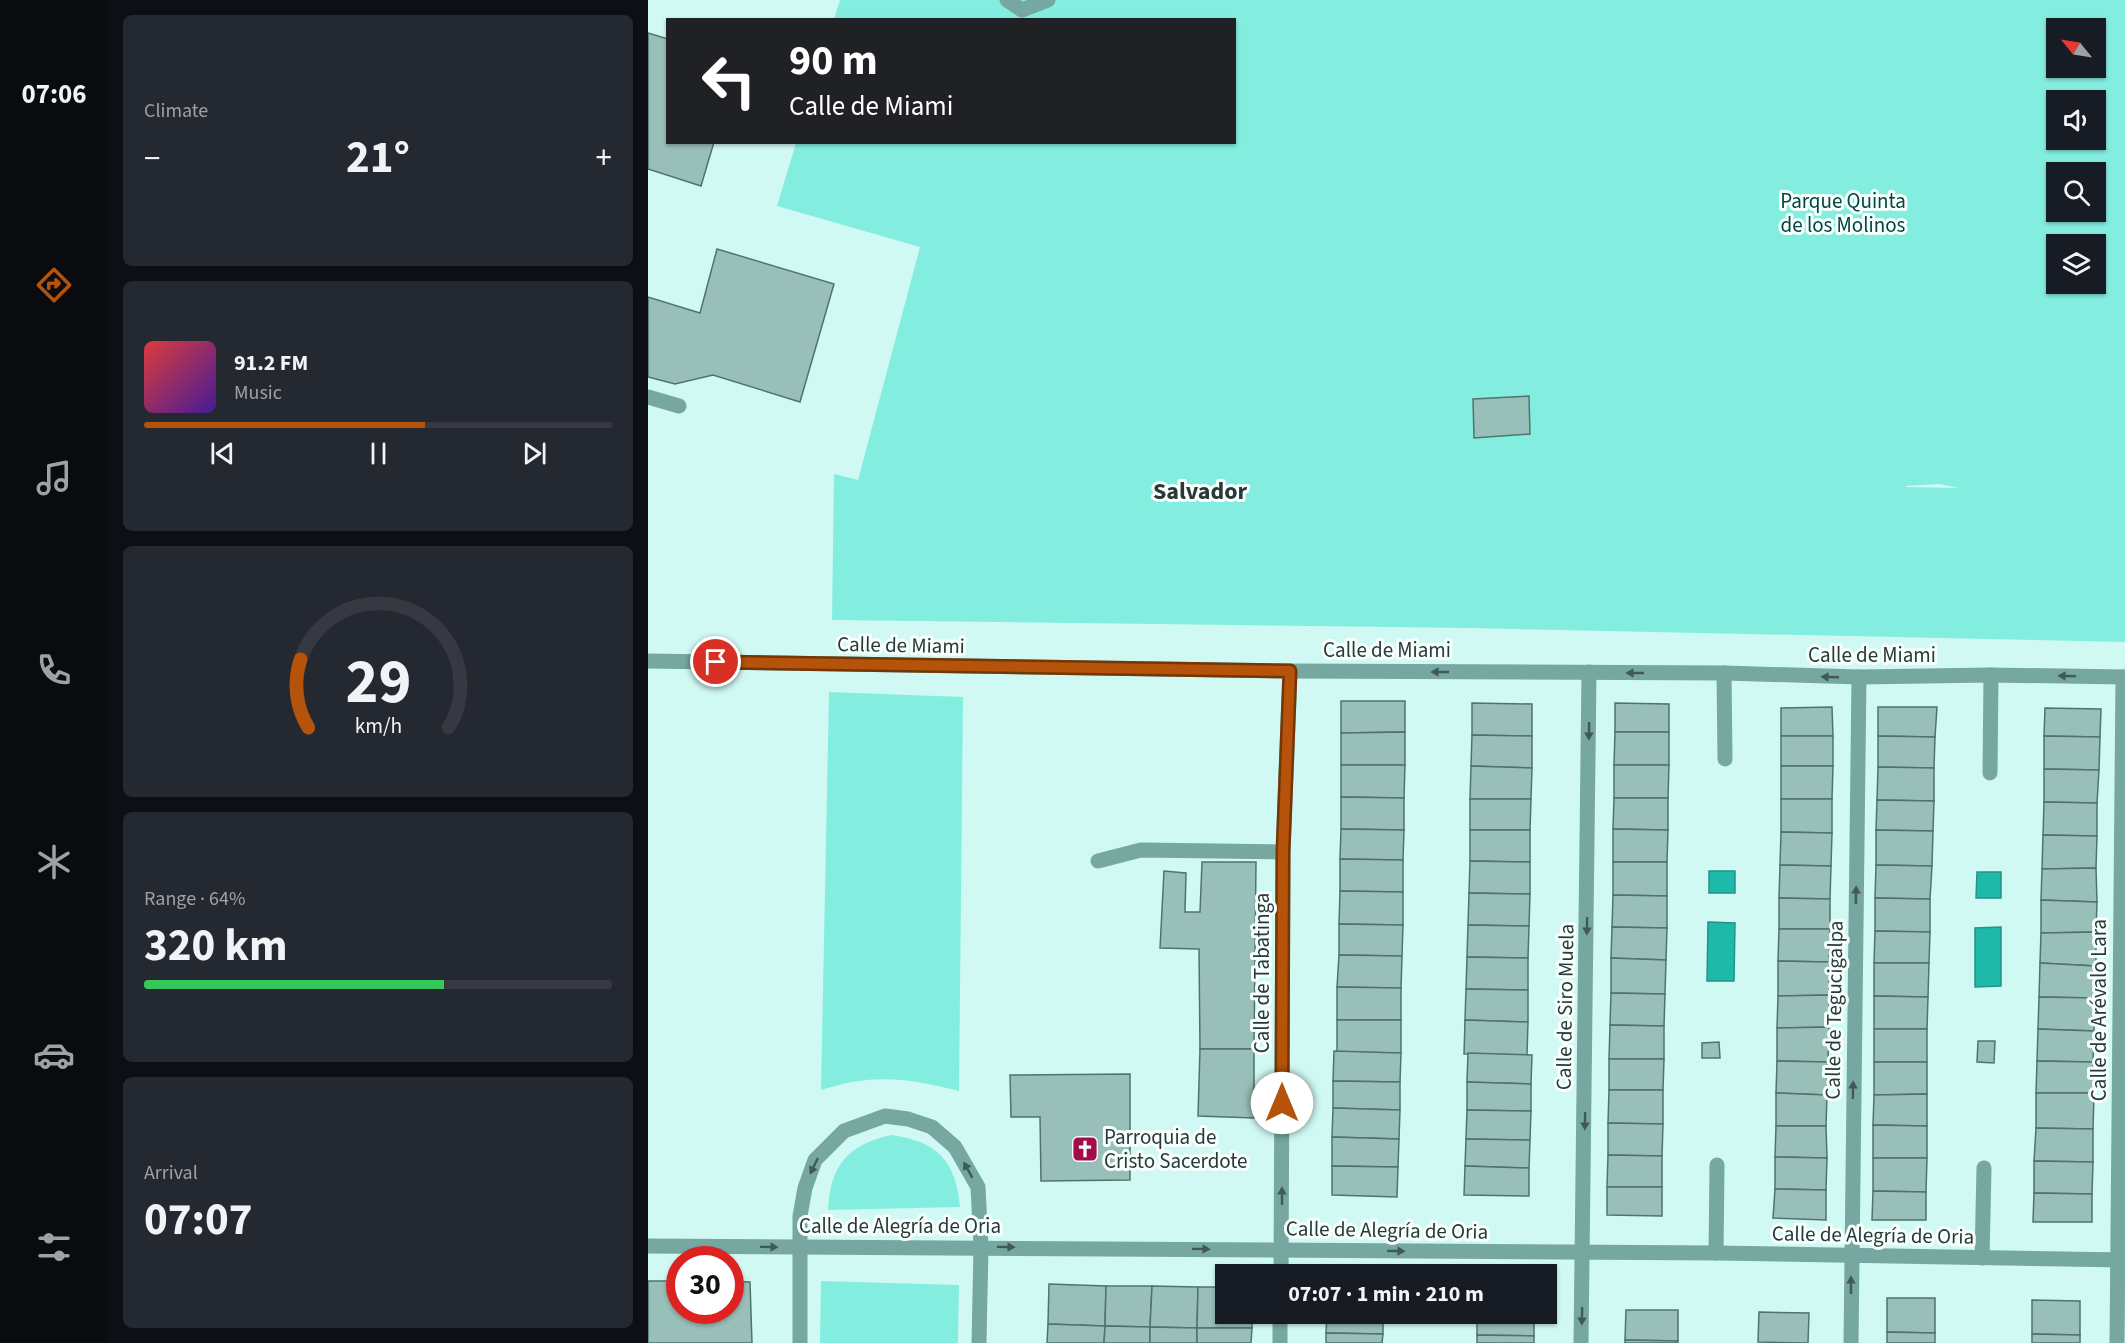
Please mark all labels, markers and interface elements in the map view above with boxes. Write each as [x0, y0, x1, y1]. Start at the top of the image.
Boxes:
north arrow [2046, 18, 2106, 78]
map controls [2046, 18, 2106, 294]
text: 90 m [789, 31, 878, 91]
icon: left [690, 42, 768, 120]
text: 07:06 [21, 75, 87, 114]
text: Calle de Miami [789, 87, 953, 126]
button: sound [2046, 90, 2106, 150]
text: Climate [144, 97, 208, 125]
text: 21° [346, 126, 410, 190]
text: − [144, 135, 160, 182]
text: + [596, 135, 612, 182]
button: search [2046, 162, 2106, 222]
park label: Parque Quinta de los Molinos [1780, 186, 1906, 240]
button: layers [2046, 234, 2106, 294]
icon: directions [33, 264, 75, 306]
text: 91.2 FM [234, 347, 308, 379]
text: Music [234, 379, 282, 407]
icon: previous [206, 437, 239, 470]
icon: pause [362, 437, 395, 470]
icon: next [518, 437, 551, 470]
icon: music [33, 457, 75, 499]
district label: Salvador [1153, 474, 1248, 509]
street label: Calle de Miami [837, 629, 965, 661]
street label: Calle de Miami [1323, 635, 1451, 665]
pin [690, 636, 741, 687]
text: 29 [345, 639, 411, 728]
street label: Calle de Miami [1808, 640, 1936, 670]
icon: arrive [699, 645, 732, 678]
icon: phone [33, 649, 75, 691]
one-way arrow [1430, 667, 1449, 677]
one-way arrow [1625, 668, 1644, 678]
one-way arrow [2057, 671, 2076, 681]
one-way arrow [1820, 672, 1839, 681]
text: km/h [354, 712, 402, 743]
one-way arrow [1584, 721, 1593, 740]
icon: climate [33, 841, 75, 883]
text: Range · 64% [144, 885, 245, 913]
one-way arrow [1851, 885, 1861, 904]
street label: Calle de Tabatinga [1247, 893, 1277, 1053]
text: 320 km [144, 914, 288, 978]
one-way arrow [1582, 916, 1591, 935]
street label: Calle de Arévalo Lara [2084, 919, 2114, 1101]
street label: Calle de Tegucigalpa [1817, 920, 1851, 1100]
street label: Calle de Siro Muela [1549, 924, 1581, 1090]
icon: car [33, 1034, 75, 1076]
position arrow [1250, 1071, 1314, 1135]
one-way arrow [1849, 1080, 1858, 1099]
one-way arrow [1580, 1111, 1589, 1130]
place label: Parroquia de Cristo Sacerdote [1104, 1122, 1248, 1176]
church icon: Parroquia de Cristo Sacerdote [1070, 1134, 1100, 1164]
one-way arrow [810, 1157, 819, 1174]
text: Arrival [144, 1159, 198, 1187]
one-way arrow [964, 1161, 974, 1178]
one-way arrow [1277, 1186, 1287, 1205]
text: 07:07 [144, 1188, 253, 1252]
street label: Calle de Alegría de Oria [799, 1211, 1001, 1241]
street label: Calle de Alegría de Oria [1286, 1213, 1488, 1247]
street label: Calle de Alegría de Oria [1772, 1218, 1974, 1252]
icon: filters [33, 1226, 75, 1268]
one-way arrow [760, 1242, 779, 1251]
one-way arrow [997, 1242, 1016, 1252]
one-way arrow [1192, 1244, 1211, 1254]
speed limit sign: 30 [666, 1246, 744, 1324]
one-way arrow [1387, 1246, 1406, 1256]
one-way arrow [1846, 1275, 1856, 1294]
text: 07:07 · 1 min · 210 m [1288, 1278, 1484, 1310]
one-way arrow [1577, 1306, 1587, 1325]

